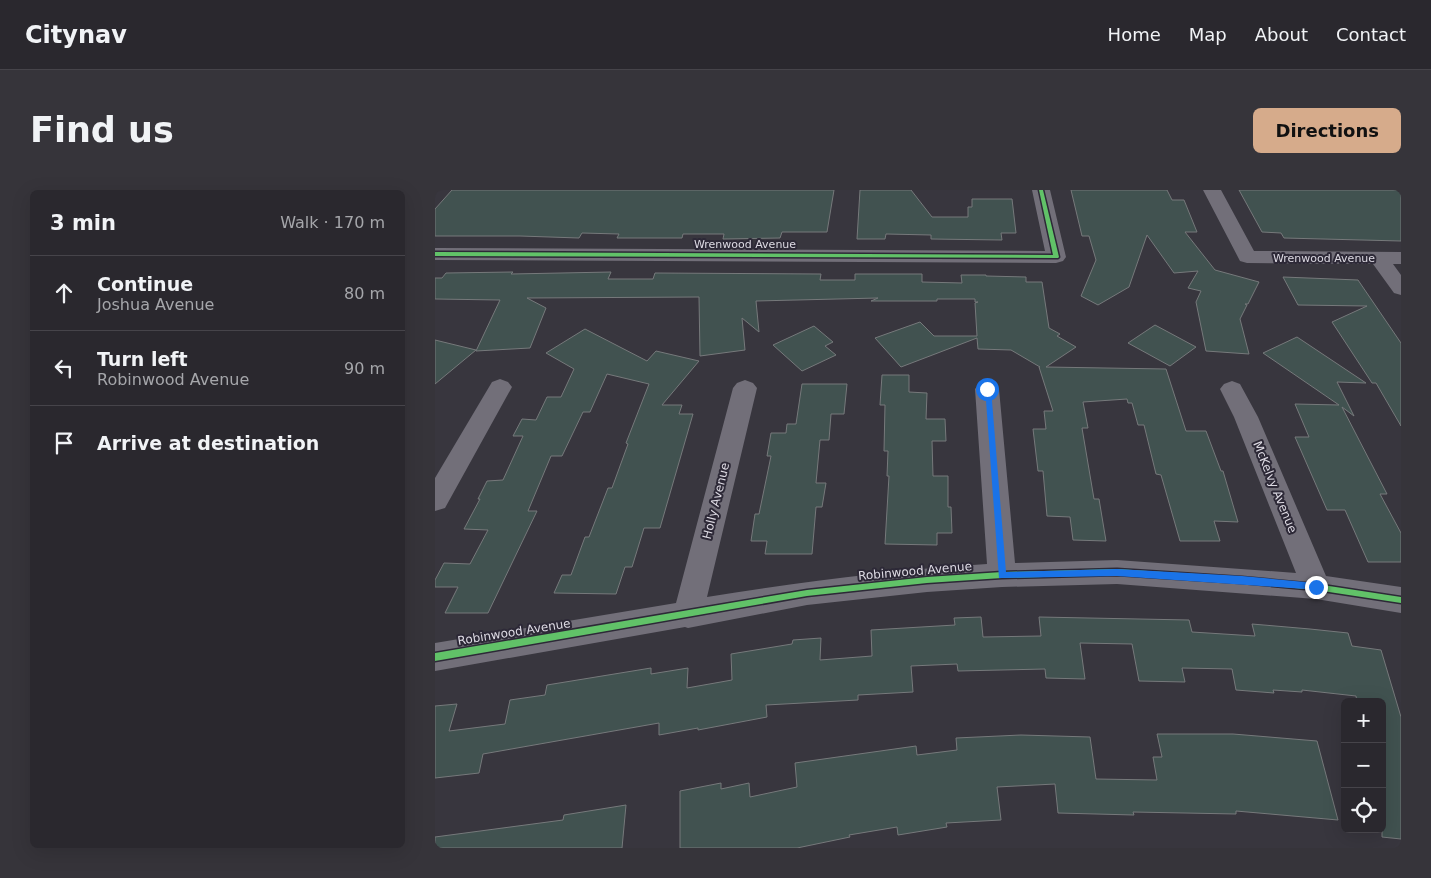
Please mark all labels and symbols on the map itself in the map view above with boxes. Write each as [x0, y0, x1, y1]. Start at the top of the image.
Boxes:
street label: Wrenwood Avenue [694, 238, 796, 251]
street label: Wrenwood Avenue [1273, 252, 1375, 265]
route start [976, 378, 999, 401]
street label: McKelvy Avenue [1250, 439, 1300, 535]
street label: Holly Avenue [700, 461, 732, 541]
street label: Robinwood Avenue [857, 559, 973, 583]
route end [1305, 576, 1328, 599]
street label: Robinwood Avenue [456, 616, 572, 648]

